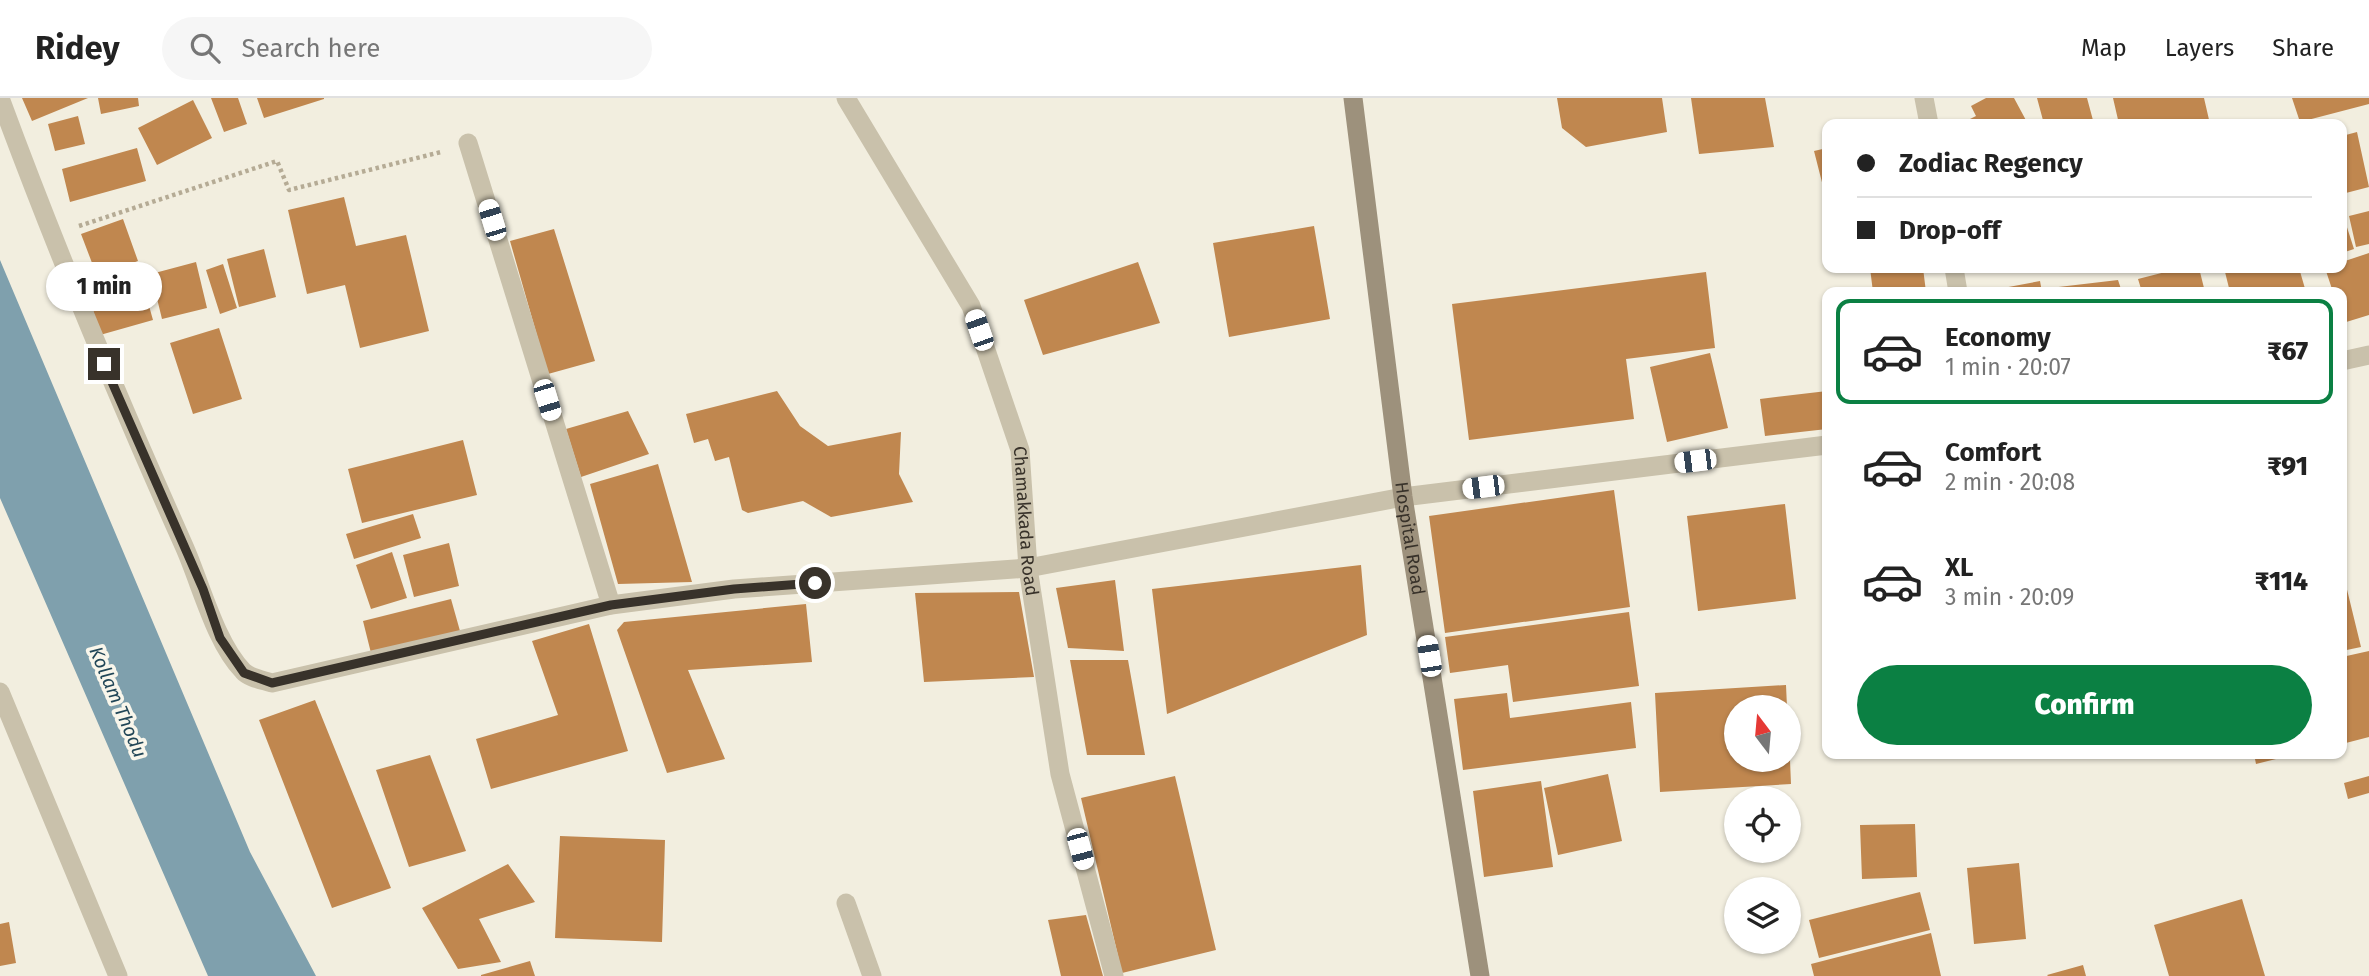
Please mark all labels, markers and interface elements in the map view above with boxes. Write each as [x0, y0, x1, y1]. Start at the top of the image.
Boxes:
search box [162, 17, 652, 80]
text: Ridey [35, 28, 120, 68]
icon: search [186, 29, 224, 67]
text: Search here [242, 33, 380, 64]
text: Map [2081, 34, 2127, 62]
text: Layers [2165, 34, 2234, 62]
text: Share [2272, 34, 2334, 62]
text: Zodiac Regency [1899, 148, 2083, 179]
car [476, 197, 509, 243]
text: Drop-off [1899, 215, 2001, 246]
callout: 1 min [46, 262, 162, 312]
text: 1 min [76, 272, 132, 300]
car [963, 307, 996, 353]
icon: car [1861, 320, 1924, 383]
text: Economy [1945, 322, 2051, 353]
text: ₹67 [2267, 336, 2308, 367]
route end [88, 348, 120, 380]
text: 1 min · 20:07 [1945, 353, 2071, 381]
car [531, 377, 564, 423]
icon: car [1861, 435, 1924, 498]
text: Comfort [1945, 437, 2041, 468]
street label: Chamakkada Road [1009, 445, 1043, 597]
car [1673, 448, 1718, 474]
text: ₹91 [2267, 451, 2308, 482]
text: 2 min · 20:08 [1945, 468, 2075, 496]
car [1461, 474, 1506, 500]
street label: Hospital Road [1390, 480, 1430, 597]
icon: car [1861, 550, 1924, 613]
text: XL [1945, 552, 1973, 583]
text: ₹114 [2255, 566, 2308, 597]
route start [799, 567, 831, 599]
text: 3 min · 20:09 [1945, 583, 2074, 611]
car [1416, 634, 1443, 678]
water label: Kollam Thodu [84, 643, 152, 761]
button: Confirm [1857, 665, 2312, 745]
north arrow [1724, 695, 1801, 772]
map controls [1724, 695, 1801, 954]
button: locate [1724, 786, 1801, 863]
car [1065, 826, 1096, 872]
button: layers [1724, 877, 1801, 954]

